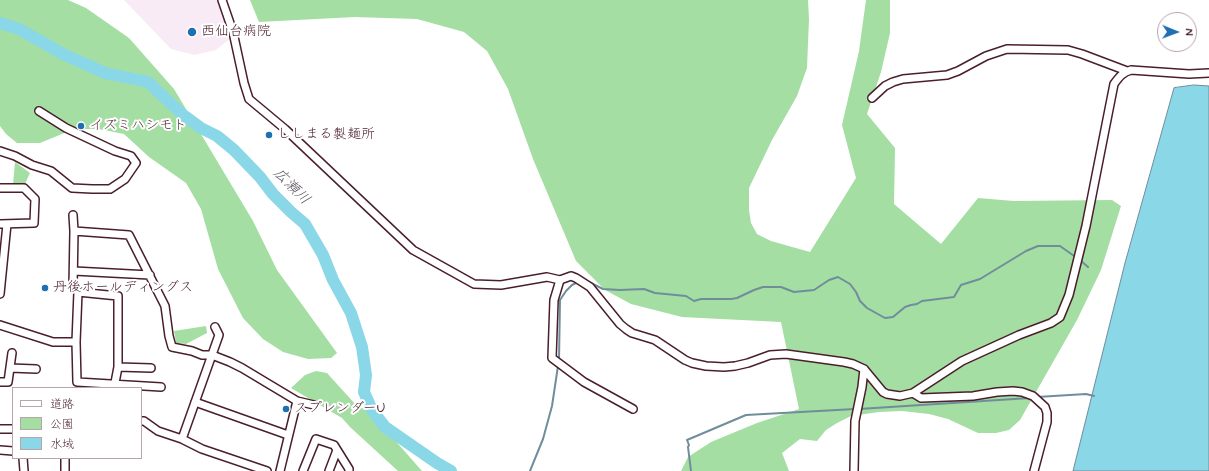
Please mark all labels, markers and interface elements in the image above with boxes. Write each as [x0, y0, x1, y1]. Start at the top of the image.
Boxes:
north arrow [1157, 12, 1197, 52]
place label: 西仙台病院 [201, 24, 271, 40]
marker: 西仙台病院 [186, 26, 198, 38]
text: N [1181, 28, 1195, 36]
place label: イズミハシモト [89, 118, 187, 134]
marker: イズミハシモト [76, 121, 86, 131]
place label: ししまる製麺所 [277, 127, 375, 143]
marker: ししまる製麺所 [264, 130, 274, 140]
water label: 広瀬川 [269, 165, 313, 209]
place label: 丹後ホールディングス [53, 280, 193, 296]
marker: 丹後ホールディングス [40, 283, 50, 293]
legend [12, 387, 142, 459]
text: 道路 [50, 397, 74, 413]
place label: スプレンダーU [294, 401, 386, 417]
marker: スプレンダーU [281, 404, 291, 414]
text: 公園 [50, 417, 74, 433]
text: 水域 [50, 437, 74, 453]

